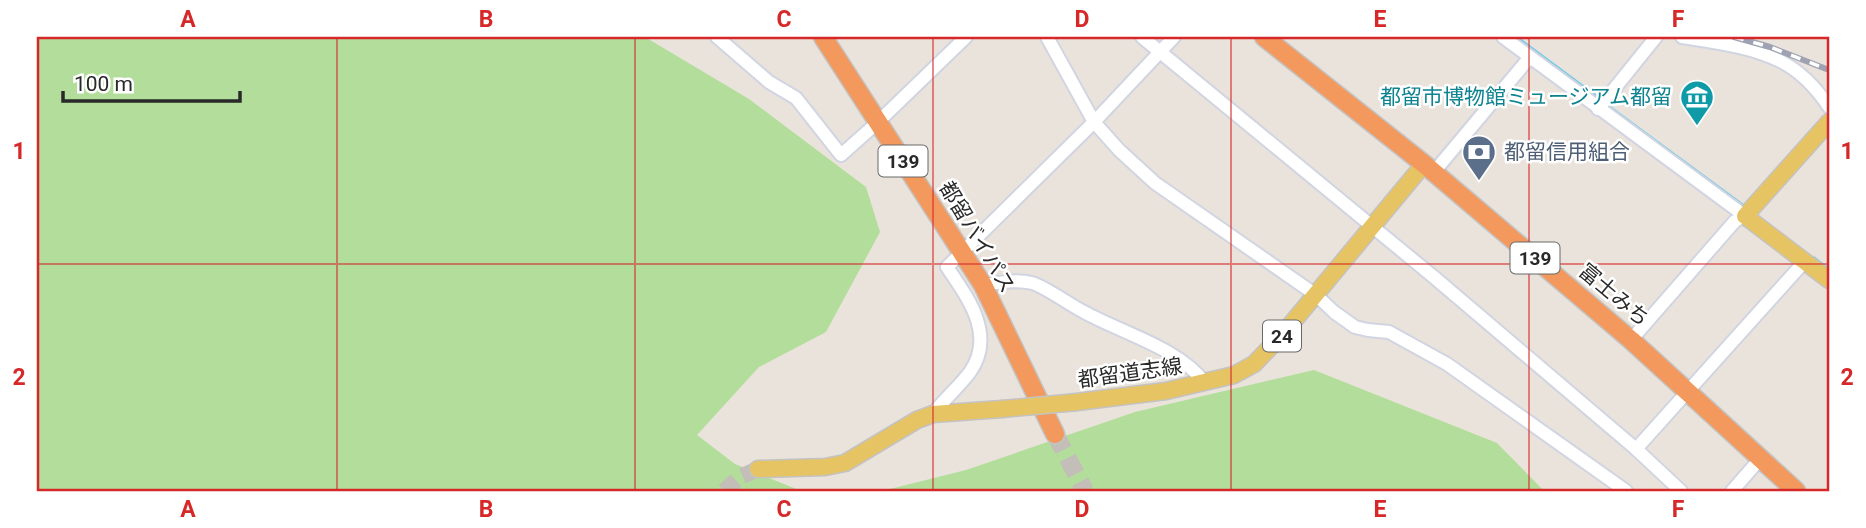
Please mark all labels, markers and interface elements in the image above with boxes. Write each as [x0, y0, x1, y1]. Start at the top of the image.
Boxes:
text: A [180, 6, 196, 33]
text: B [479, 6, 493, 33]
text: C [776, 6, 792, 33]
text: D [1075, 6, 1089, 33]
text: E [1374, 6, 1387, 33]
text: F [1672, 6, 1685, 33]
scale bar [63, 60, 240, 104]
text: 100 m [74, 72, 133, 96]
museum icon: 都留市博物館ミュージアム都留 [1678, 78, 1716, 127]
place label: 都留市博物館ミュージアム都留 [1380, 85, 1672, 109]
bank icon: 都留信用組合 [1460, 133, 1498, 182]
text: 1 [12, 138, 26, 165]
text: 1 [1840, 138, 1854, 165]
place label: 都留信用組合 [1504, 140, 1630, 164]
road number: 139 [878, 146, 928, 176]
street label: 都留バイパス [934, 177, 1020, 297]
road number: 139 [1510, 242, 1560, 274]
street label: 富士みち [1574, 259, 1654, 331]
road number: 24 [1263, 320, 1301, 352]
street label: 都留道志線 [1076, 354, 1184, 392]
text: 2 [12, 364, 26, 391]
text: 2 [1840, 364, 1854, 391]
text: A [180, 496, 196, 523]
text: B [479, 496, 493, 523]
text: C [776, 496, 792, 523]
text: D [1075, 496, 1089, 523]
text: E [1374, 496, 1387, 523]
text: F [1672, 496, 1685, 523]

